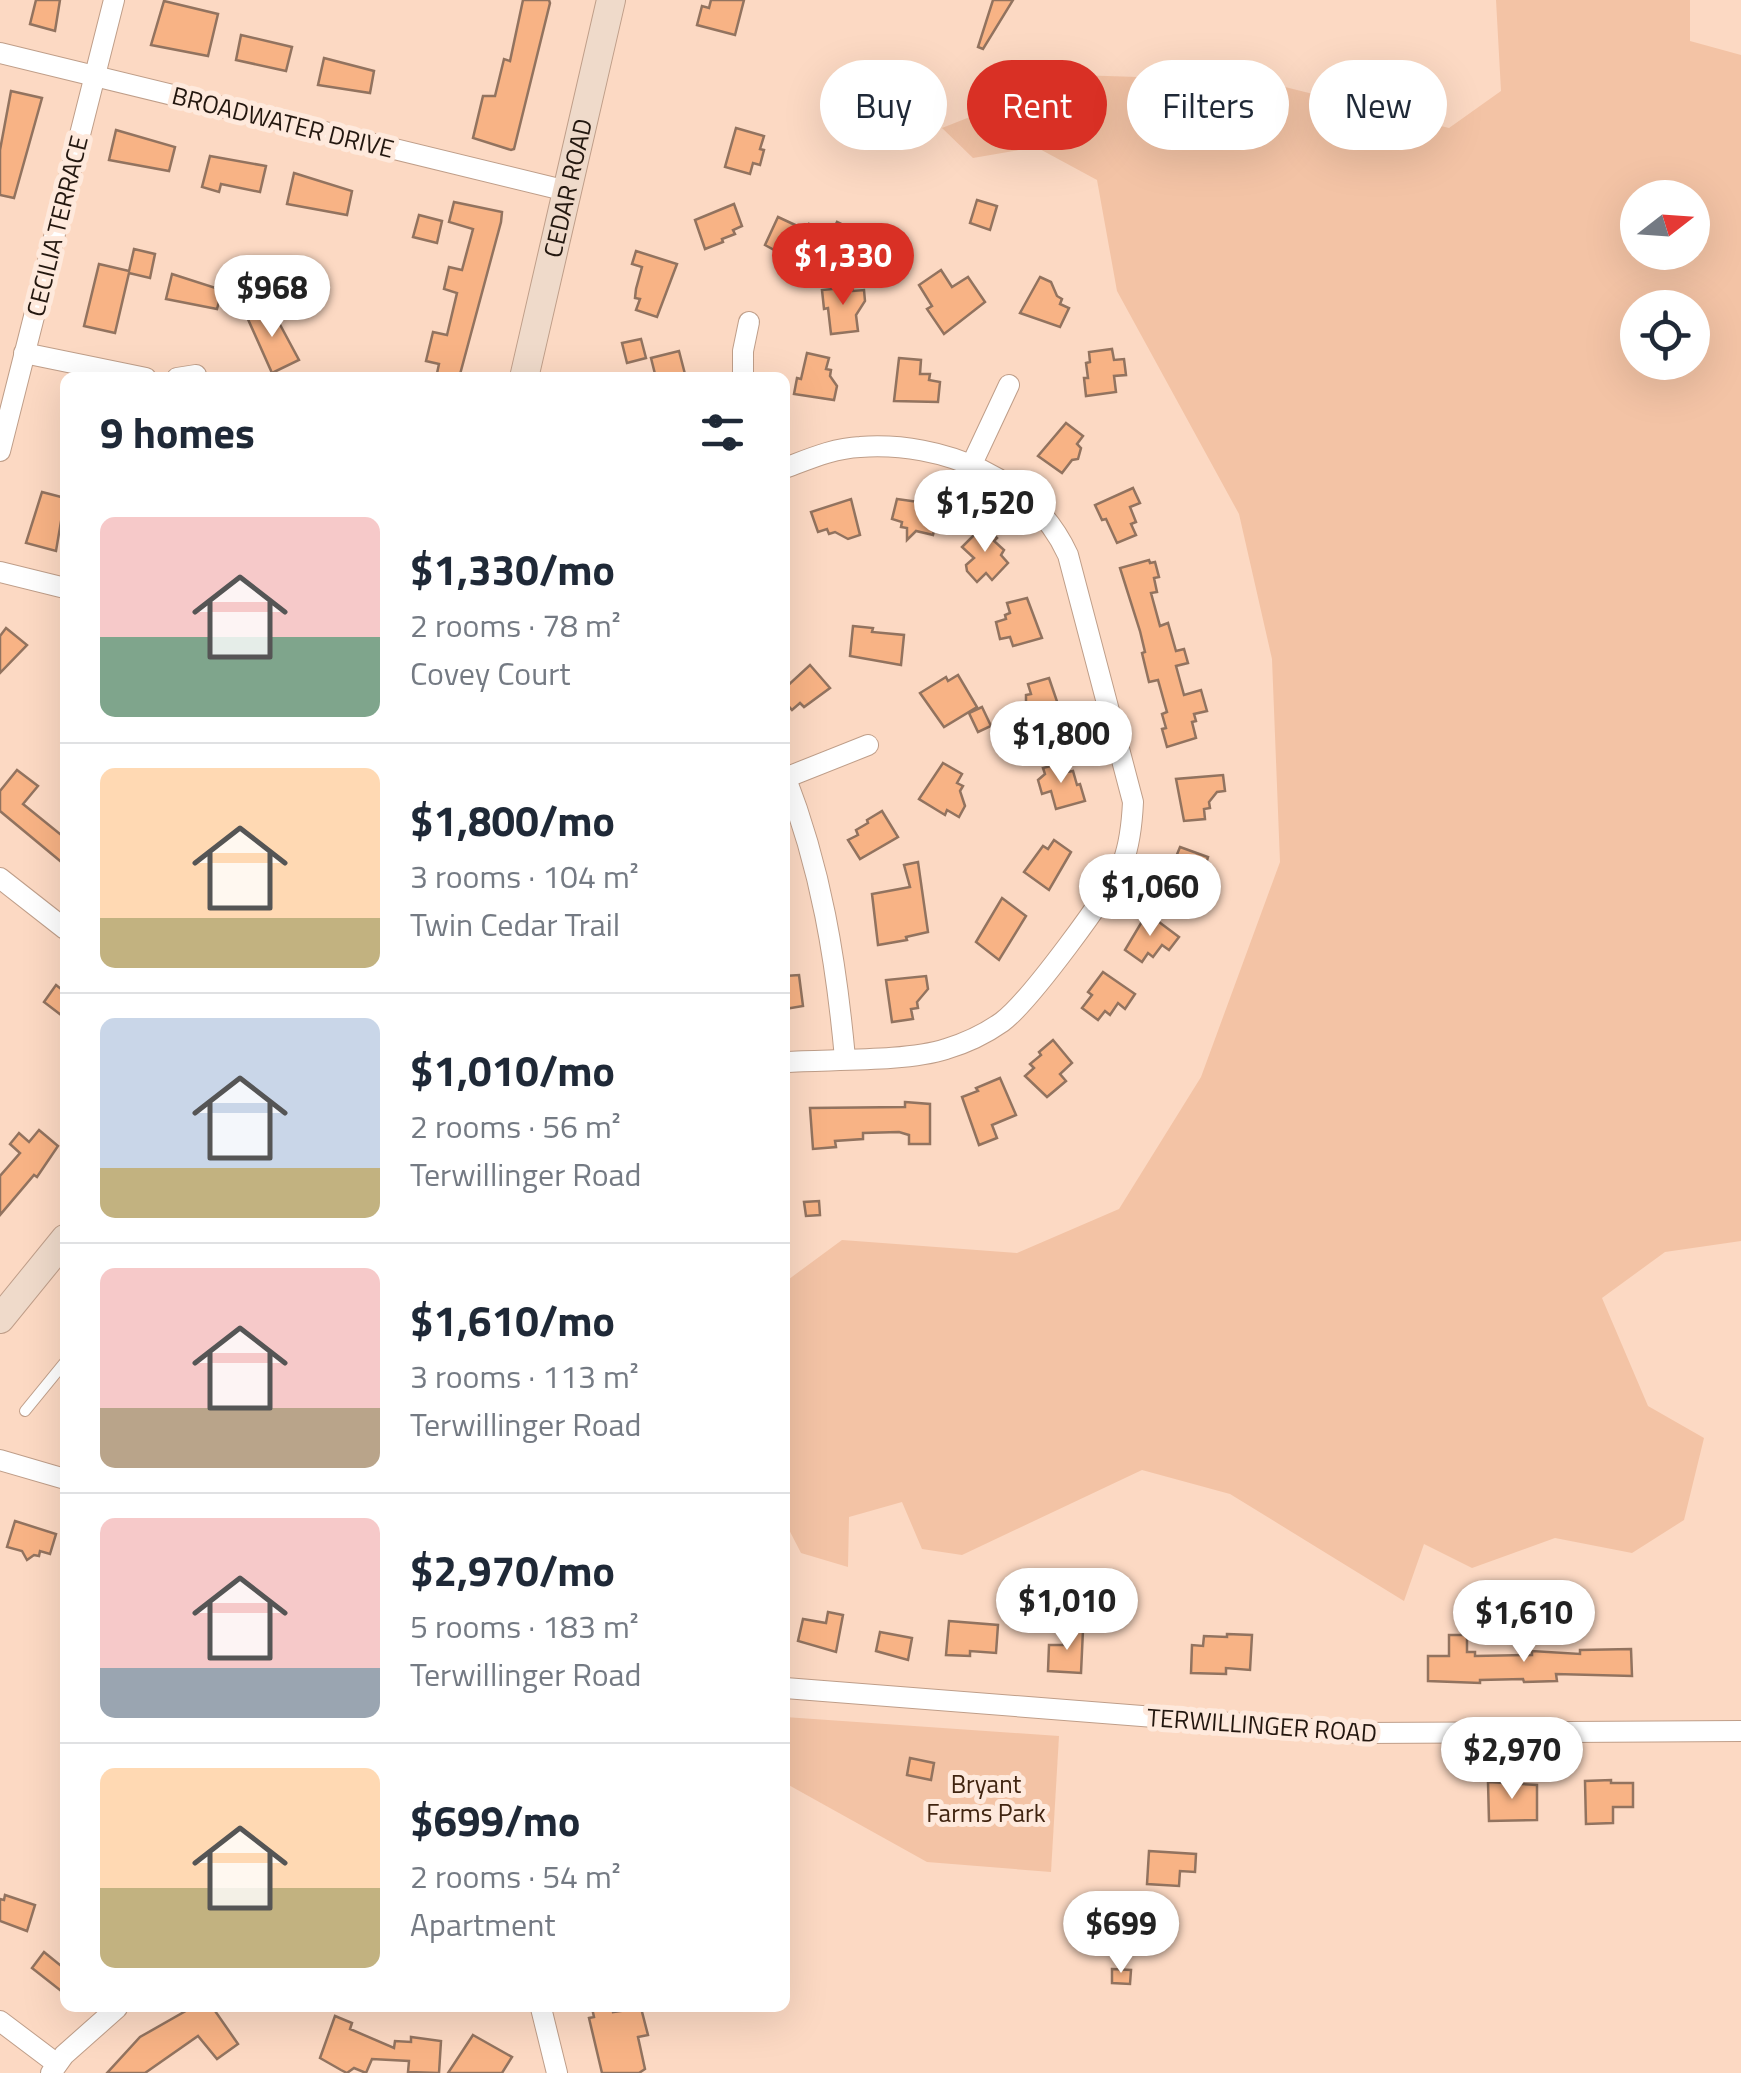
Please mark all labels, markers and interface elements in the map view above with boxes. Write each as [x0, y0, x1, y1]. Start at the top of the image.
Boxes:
chip: Buy [820, 60, 947, 150]
chip: Rent [967, 60, 1107, 150]
chip: Filters [1127, 60, 1289, 150]
chip: New [1309, 60, 1447, 150]
street label: BROADWATER DRIVE [168, 76, 398, 168]
street label: CEDAR ROAD [533, 115, 602, 261]
street label: CECILIA TERRACE [16, 132, 98, 320]
north arrow [1620, 180, 1710, 270]
map controls [1620, 180, 1710, 380]
pin: $1,330 [762, 223, 924, 308]
text: $1,330 [794, 231, 892, 279]
pin: $968 [213, 255, 331, 340]
text: $968 [236, 263, 308, 311]
button: locate [1620, 290, 1710, 380]
text: 9 homes [100, 400, 255, 464]
icon: filters [695, 405, 750, 460]
pin: $1,520 [904, 470, 1066, 555]
text: $1,520 [936, 478, 1034, 526]
text: $1,330/mo [410, 537, 615, 601]
icon: home [180, 557, 300, 677]
text: 2 rooms · 78 m² [410, 601, 621, 649]
text: Covey Court [410, 649, 570, 697]
pin: $1,800 [980, 701, 1142, 786]
text: $1,800 [1012, 709, 1110, 757]
text: $1,800/mo [410, 788, 615, 852]
icon: home [180, 808, 300, 928]
text: 3 rooms · 104 m² [410, 852, 639, 900]
pin: $1,060 [1069, 854, 1231, 939]
text: $1,060 [1101, 862, 1199, 910]
text: Twin Cedar Trail [410, 900, 620, 948]
text: $1,010/mo [410, 1038, 615, 1102]
icon: home [180, 1058, 300, 1178]
text: 2 rooms · 56 m² [410, 1102, 621, 1150]
text: Terwillinger Road [410, 1150, 642, 1198]
text: $1,610/mo [410, 1288, 615, 1352]
icon: home [180, 1308, 300, 1428]
text: 3 rooms · 113 m² [410, 1352, 639, 1400]
text: Terwillinger Road [410, 1400, 642, 1448]
text: $2,970/mo [410, 1538, 615, 1602]
icon: home [180, 1558, 300, 1678]
pin: $1,010 [986, 1568, 1148, 1653]
text: $1,010 [1018, 1576, 1116, 1624]
pin: $1,610 [1443, 1580, 1605, 1665]
text: $1,610 [1475, 1588, 1573, 1636]
text: 5 rooms · 183 m² [410, 1602, 639, 1650]
text: Terwillinger Road [410, 1650, 642, 1698]
street label: TERWILLINGER ROAD [1146, 1698, 1378, 1752]
pin: $2,970 [1431, 1717, 1593, 1802]
text: $2,970 [1463, 1725, 1561, 1773]
park label: Bryant Farms Park [926, 1765, 1046, 1832]
text: $699/mo [410, 1788, 580, 1852]
icon: home [180, 1808, 300, 1928]
text: 2 rooms · 54 m² [410, 1852, 621, 1900]
pin: $699 [1062, 1891, 1180, 1976]
text: $699 [1085, 1899, 1157, 1947]
text: Apartment [410, 1900, 556, 1948]

